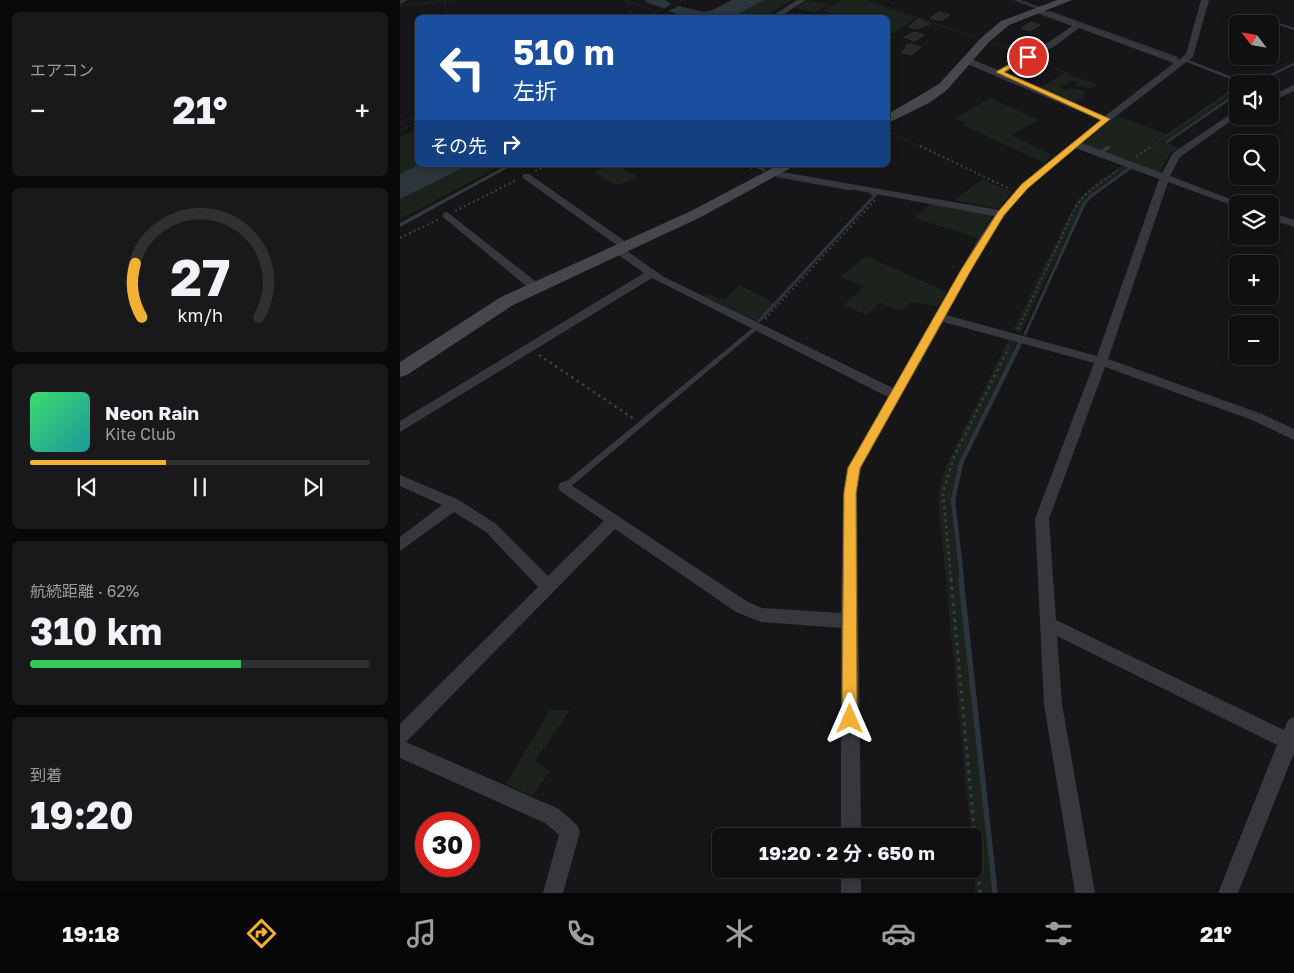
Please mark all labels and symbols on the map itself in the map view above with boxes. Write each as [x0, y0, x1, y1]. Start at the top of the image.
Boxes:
north arrow [1229, 15, 1279, 65]
pin [1007, 36, 1049, 78]
position arrow [823, 692, 875, 744]
speed limit sign: 30 [415, 812, 480, 877]

